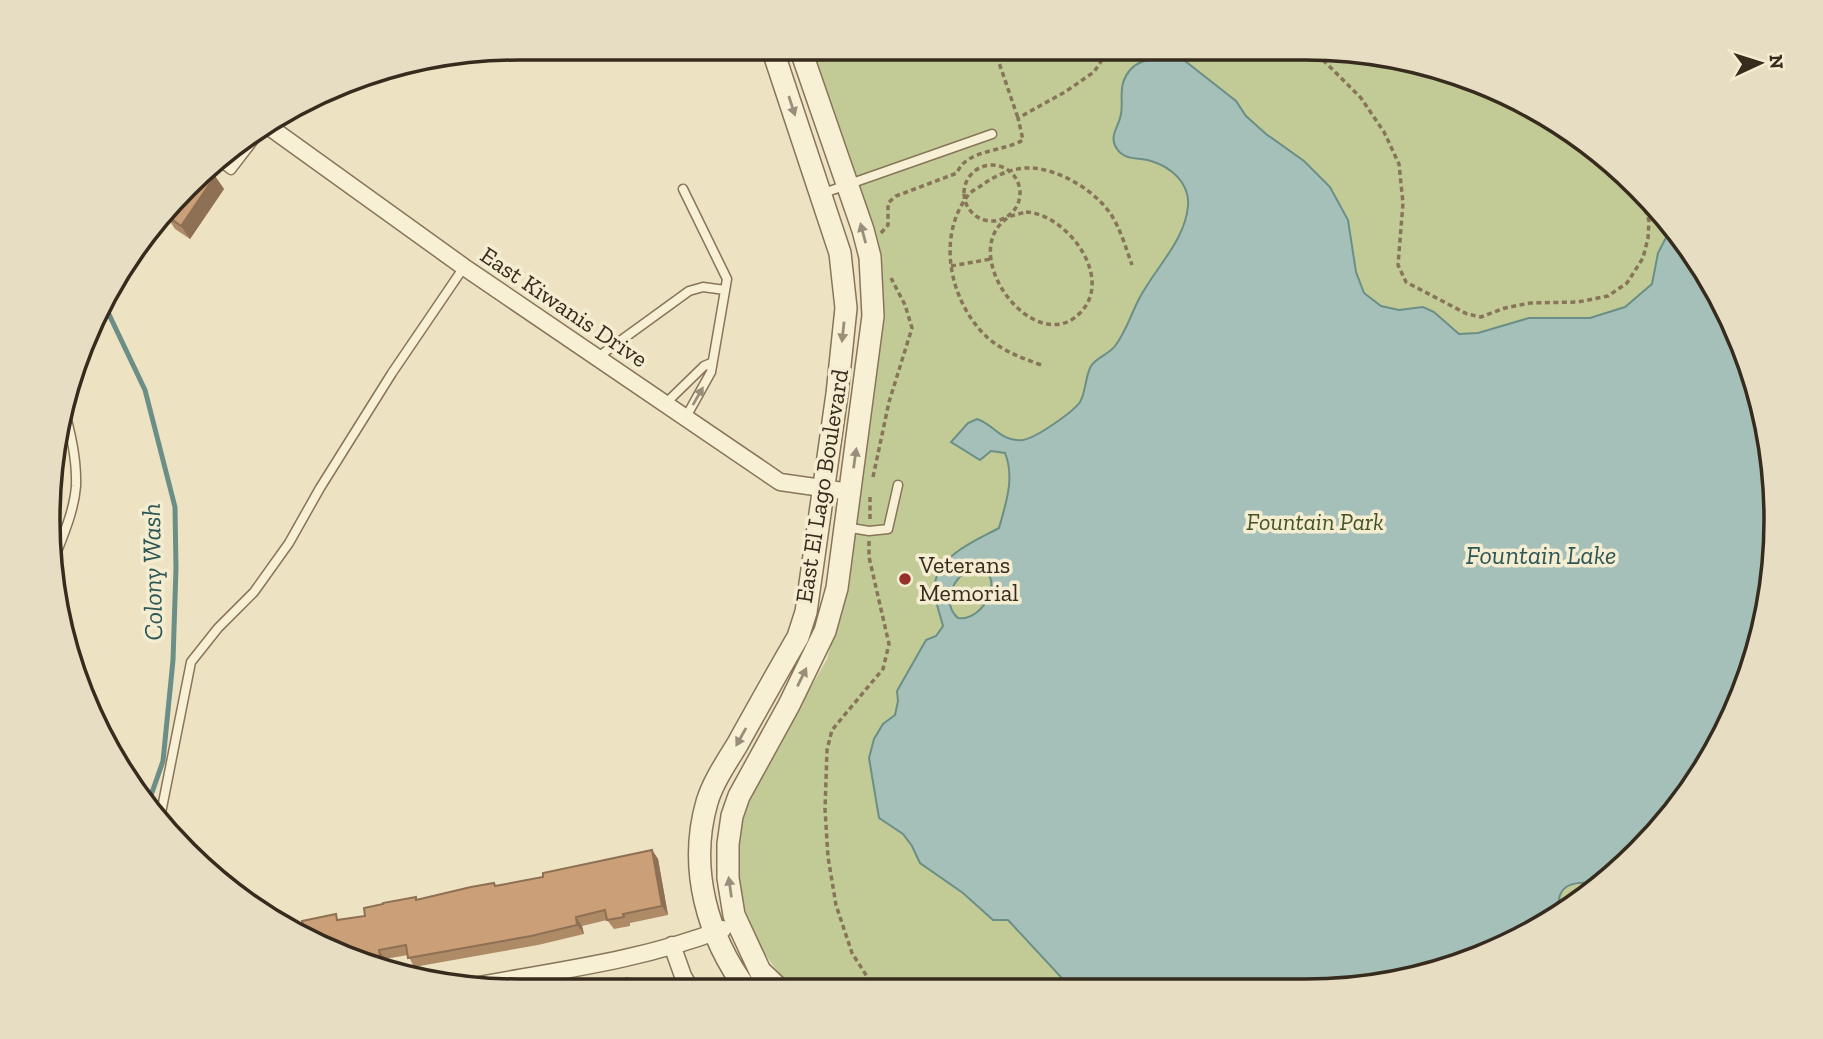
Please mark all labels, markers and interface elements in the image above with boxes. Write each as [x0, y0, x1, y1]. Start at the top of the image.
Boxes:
north arrow [1725, 28, 1795, 98]
text: N [1764, 54, 1788, 70]
one-way arrow [787, 96, 797, 117]
one-way arrow [857, 221, 868, 243]
street label: East Kiwanis Drive [475, 240, 653, 373]
one-way arrow [838, 321, 849, 343]
street label: East El Lago Boulevard [789, 367, 854, 605]
one-way arrow [692, 387, 704, 406]
one-way arrow [850, 447, 861, 469]
water label: Colony Wash [135, 503, 169, 641]
park label: Fountain Park [1246, 507, 1384, 536]
water label: Fountain Lake [1466, 539, 1616, 571]
place label: Veterans Memorial [918, 550, 1019, 607]
marker: Veterans Memorial [897, 571, 913, 587]
one-way arrow [797, 667, 808, 687]
one-way arrow [735, 727, 747, 747]
one-way arrow [724, 876, 735, 898]

